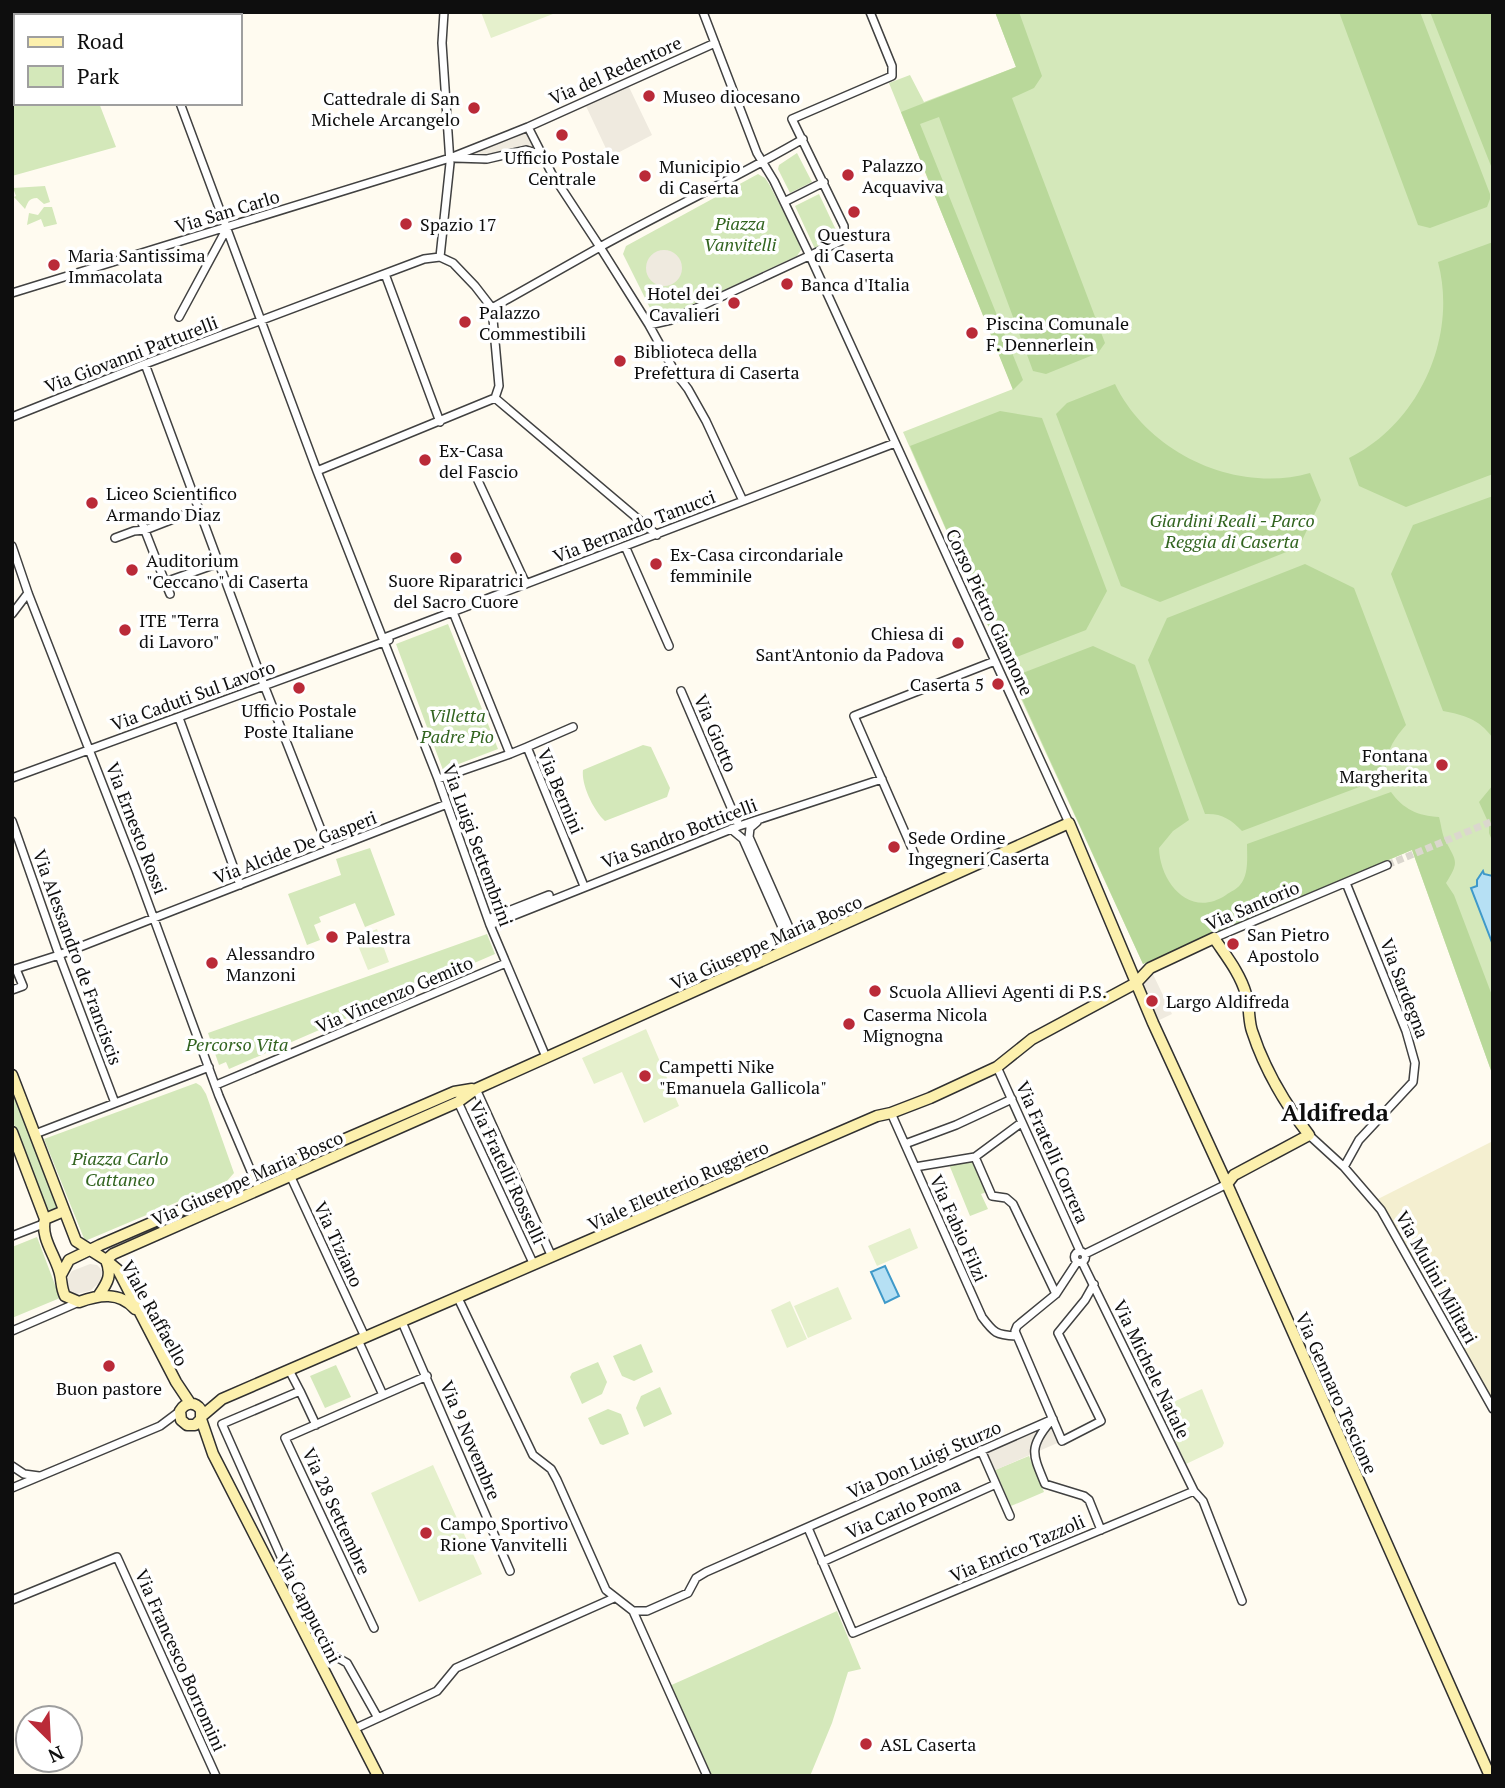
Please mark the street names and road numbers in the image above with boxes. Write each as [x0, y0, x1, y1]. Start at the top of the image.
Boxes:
street label: Via del Redentore [545, 30, 685, 110]
street label: Via San Carlo [172, 184, 282, 238]
street label: Via Giovanni Patturelli [41, 310, 221, 398]
street label: Via Bernardo Tanucci [549, 484, 719, 568]
street label: Corso Pietro Giannone [941, 525, 1039, 699]
street label: Via Caduti Sul Lavoro [108, 654, 278, 736]
street label: Via Giotto [689, 691, 743, 775]
street label: Via Bernini [532, 745, 590, 837]
street label: Via Ernesto Rossi [101, 759, 173, 897]
street label: Via Luigi Settembrini [437, 761, 519, 929]
street label: Via Sandro Botticelli [598, 792, 760, 874]
street label: Via Alcide De Gasperi [210, 805, 380, 889]
street label: Via Alessandro de Franciscis [28, 846, 128, 1068]
street label: Via Santorio [1201, 874, 1303, 935]
street label: Via Giuseppe Maria Bosco [666, 889, 866, 995]
street label: Via Sardegna [1375, 935, 1435, 1041]
street label: Via Vincenzo Gemito [312, 950, 476, 1038]
street label: Via Fratelli Correra [1011, 1077, 1095, 1227]
street label: Via Fratelli Rosselli [464, 1097, 552, 1247]
street label: Via Giuseppe Maria Bosco [147, 1125, 347, 1231]
street label: Viale Eleuterio Ruggiero [584, 1134, 772, 1236]
street label: Via Fabio Filzi [925, 1171, 993, 1285]
street label: Via Tiziano [309, 1197, 369, 1291]
street label: Via Mulini Militari [1391, 1206, 1483, 1348]
street label: Viale Raffaello [116, 1256, 194, 1370]
street label: Via Michele Natale [1108, 1296, 1196, 1442]
street label: Via Gennaro Tescione [1291, 1308, 1383, 1478]
street label: Via 9 Novembre [435, 1377, 507, 1503]
street label: Via Don Luigi Sturzo [843, 1414, 1005, 1504]
street label: Via 28 Settembre [297, 1444, 377, 1578]
street label: Via Carlo Poma [842, 1472, 964, 1544]
street label: Via Enrico Tazzoli [946, 1509, 1088, 1587]
street label: Via Cappuccini [271, 1549, 347, 1667]
street label: Via Francesco Borromini [130, 1565, 232, 1755]

